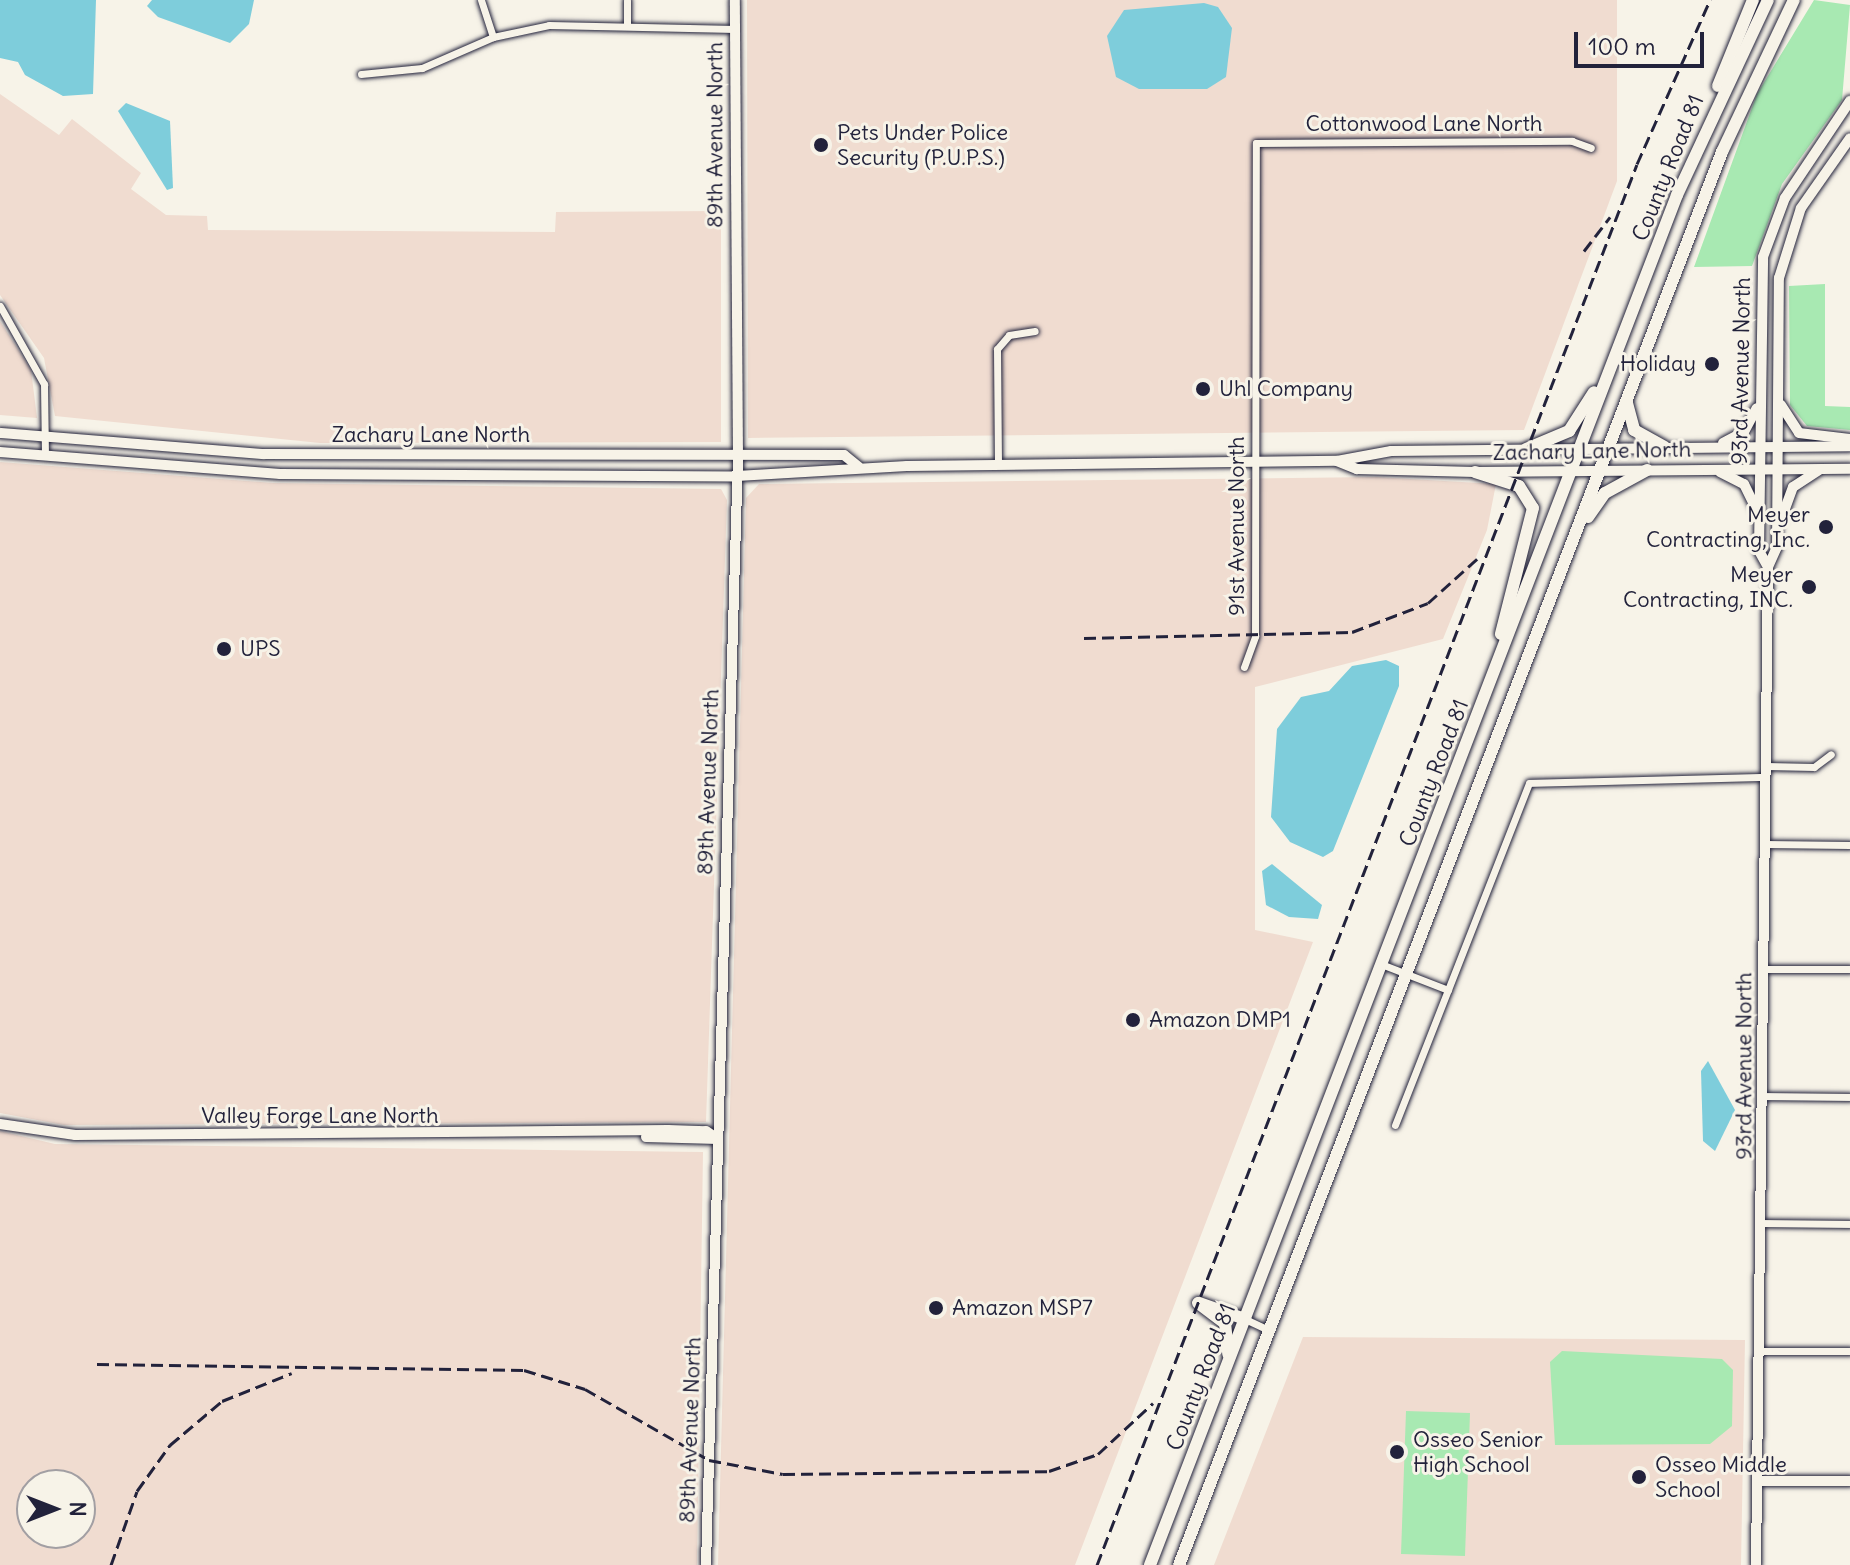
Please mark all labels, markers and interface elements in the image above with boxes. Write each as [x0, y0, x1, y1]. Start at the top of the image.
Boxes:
scale bar [1578, 16, 1708, 66]
text: 100 m [1588, 31, 1656, 61]
street label: 89th Avenue North [702, 42, 728, 228]
street label: County Road 81 [1627, 91, 1709, 245]
street label: Cottonwood Lane North [1305, 111, 1543, 137]
place label: Pets Under Police Security (P.U.P.S.) [837, 119, 1008, 170]
marker: Pets Under Police Security (P.U.P.S.) [812, 136, 830, 154]
street label: 93rd Avenue North [1726, 277, 1756, 465]
place label: Holiday [1620, 351, 1696, 377]
marker: Holiday [1703, 355, 1721, 373]
place label: Uhl Company [1219, 376, 1353, 402]
marker: Uhl Company [1194, 380, 1212, 398]
street label: Zachary Lane North [332, 422, 530, 448]
street label: 91st Avenue North [1224, 436, 1250, 616]
street label: Zachary Lane North [1493, 436, 1691, 466]
place label: Meyer Contracting, Inc. [1646, 501, 1810, 552]
marker: Meyer Contracting, Inc. [1817, 518, 1835, 536]
place label: Meyer Contracting, INC. [1623, 561, 1793, 612]
marker: Meyer Contracting, INC. [1800, 578, 1818, 596]
place label: UPS [240, 636, 280, 662]
marker: UPS [215, 640, 233, 658]
street label: 89th Avenue North [692, 689, 724, 875]
street label: County Road 81 [1394, 696, 1474, 850]
street label: 93rd Avenue North [1731, 972, 1757, 1160]
place label: Amazon DMP1 [1149, 1007, 1291, 1033]
marker: Amazon DMP1 [1124, 1011, 1142, 1029]
street label: Valley Forge Lane North [201, 1103, 439, 1129]
place label: Amazon MSP7 [952, 1295, 1093, 1321]
marker: Amazon MSP7 [927, 1299, 945, 1317]
street label: County Road 81 [1161, 1300, 1241, 1454]
street label: 89th Avenue North [674, 1337, 706, 1523]
place label: Osseo Senior High School [1413, 1426, 1543, 1478]
marker: Osseo Senior High School [1388, 1443, 1406, 1461]
place label: Osseo Middle School [1655, 1451, 1787, 1502]
marker: Osseo Middle School [1630, 1468, 1648, 1486]
north arrow [16, 1469, 96, 1549]
text: N [64, 1501, 92, 1517]

